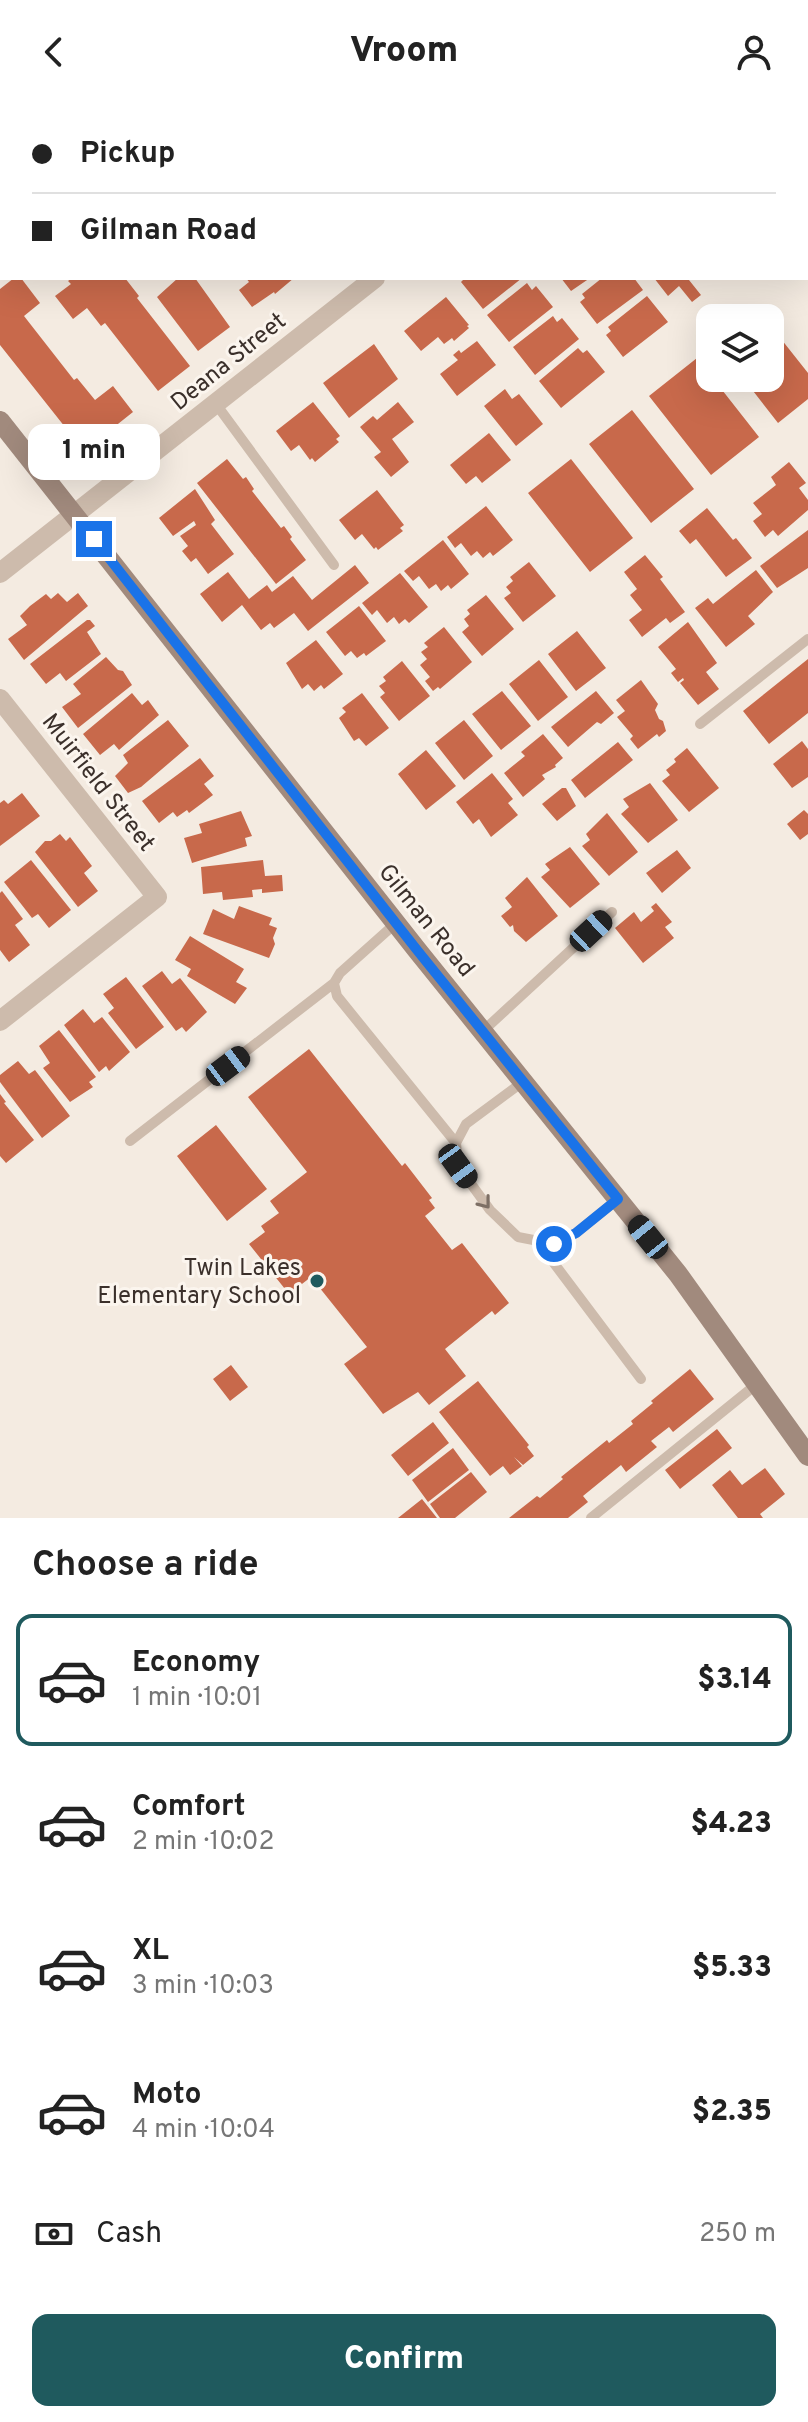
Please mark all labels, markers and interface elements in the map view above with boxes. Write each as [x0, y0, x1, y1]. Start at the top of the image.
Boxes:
text: Vroom [350, 29, 458, 75]
icon: back [32, 30, 76, 74]
icon: person [732, 30, 776, 74]
text: Pickup [80, 136, 175, 173]
text: Gilman Road [80, 213, 257, 250]
map controls [696, 304, 784, 392]
button: layers [696, 304, 784, 392]
street label: Deana Street [165, 307, 293, 418]
callout: 1 min [28, 423, 160, 479]
text: 1 min [62, 435, 126, 468]
route end [76, 521, 112, 557]
street label: Muirfield Street [34, 708, 161, 858]
street label: Gilman Road [371, 859, 480, 984]
car [565, 906, 617, 956]
car [202, 1042, 254, 1090]
car [434, 1140, 482, 1192]
one-way arrow [476, 1194, 490, 1209]
car [624, 1211, 672, 1263]
route start [536, 1226, 572, 1262]
place label: Twin Lakes Elementary School [97, 1254, 301, 1312]
marker: Twin Lakes Elementary School [308, 1272, 326, 1290]
text: Choose a ride [32, 1543, 258, 1589]
icon: car [36, 1644, 108, 1716]
text: Economy [132, 1645, 260, 1682]
text: $3.14 [697, 1662, 772, 1699]
text: 1 min · 10:01 [132, 1682, 262, 1715]
icon: car [36, 1788, 108, 1860]
text: Comfort [132, 1789, 245, 1826]
text: $4.23 [691, 1806, 772, 1843]
text: 2 min · 10:02 [132, 1826, 274, 1859]
icon: car [36, 1932, 108, 2004]
text: XL [132, 1933, 169, 1970]
text: $5.33 [692, 1950, 772, 1987]
text: 3 min · 10:03 [132, 1970, 274, 2003]
icon: car [36, 2076, 108, 2148]
text: Moto [132, 2077, 202, 2114]
text: $2.35 [692, 2094, 772, 2131]
text: 4 min · 10:04 [132, 2114, 275, 2147]
icon: cash [32, 2212, 76, 2256]
text: Cash [96, 2216, 162, 2253]
text: 250 m [699, 2218, 776, 2251]
button: Confirm [32, 2314, 776, 2406]

